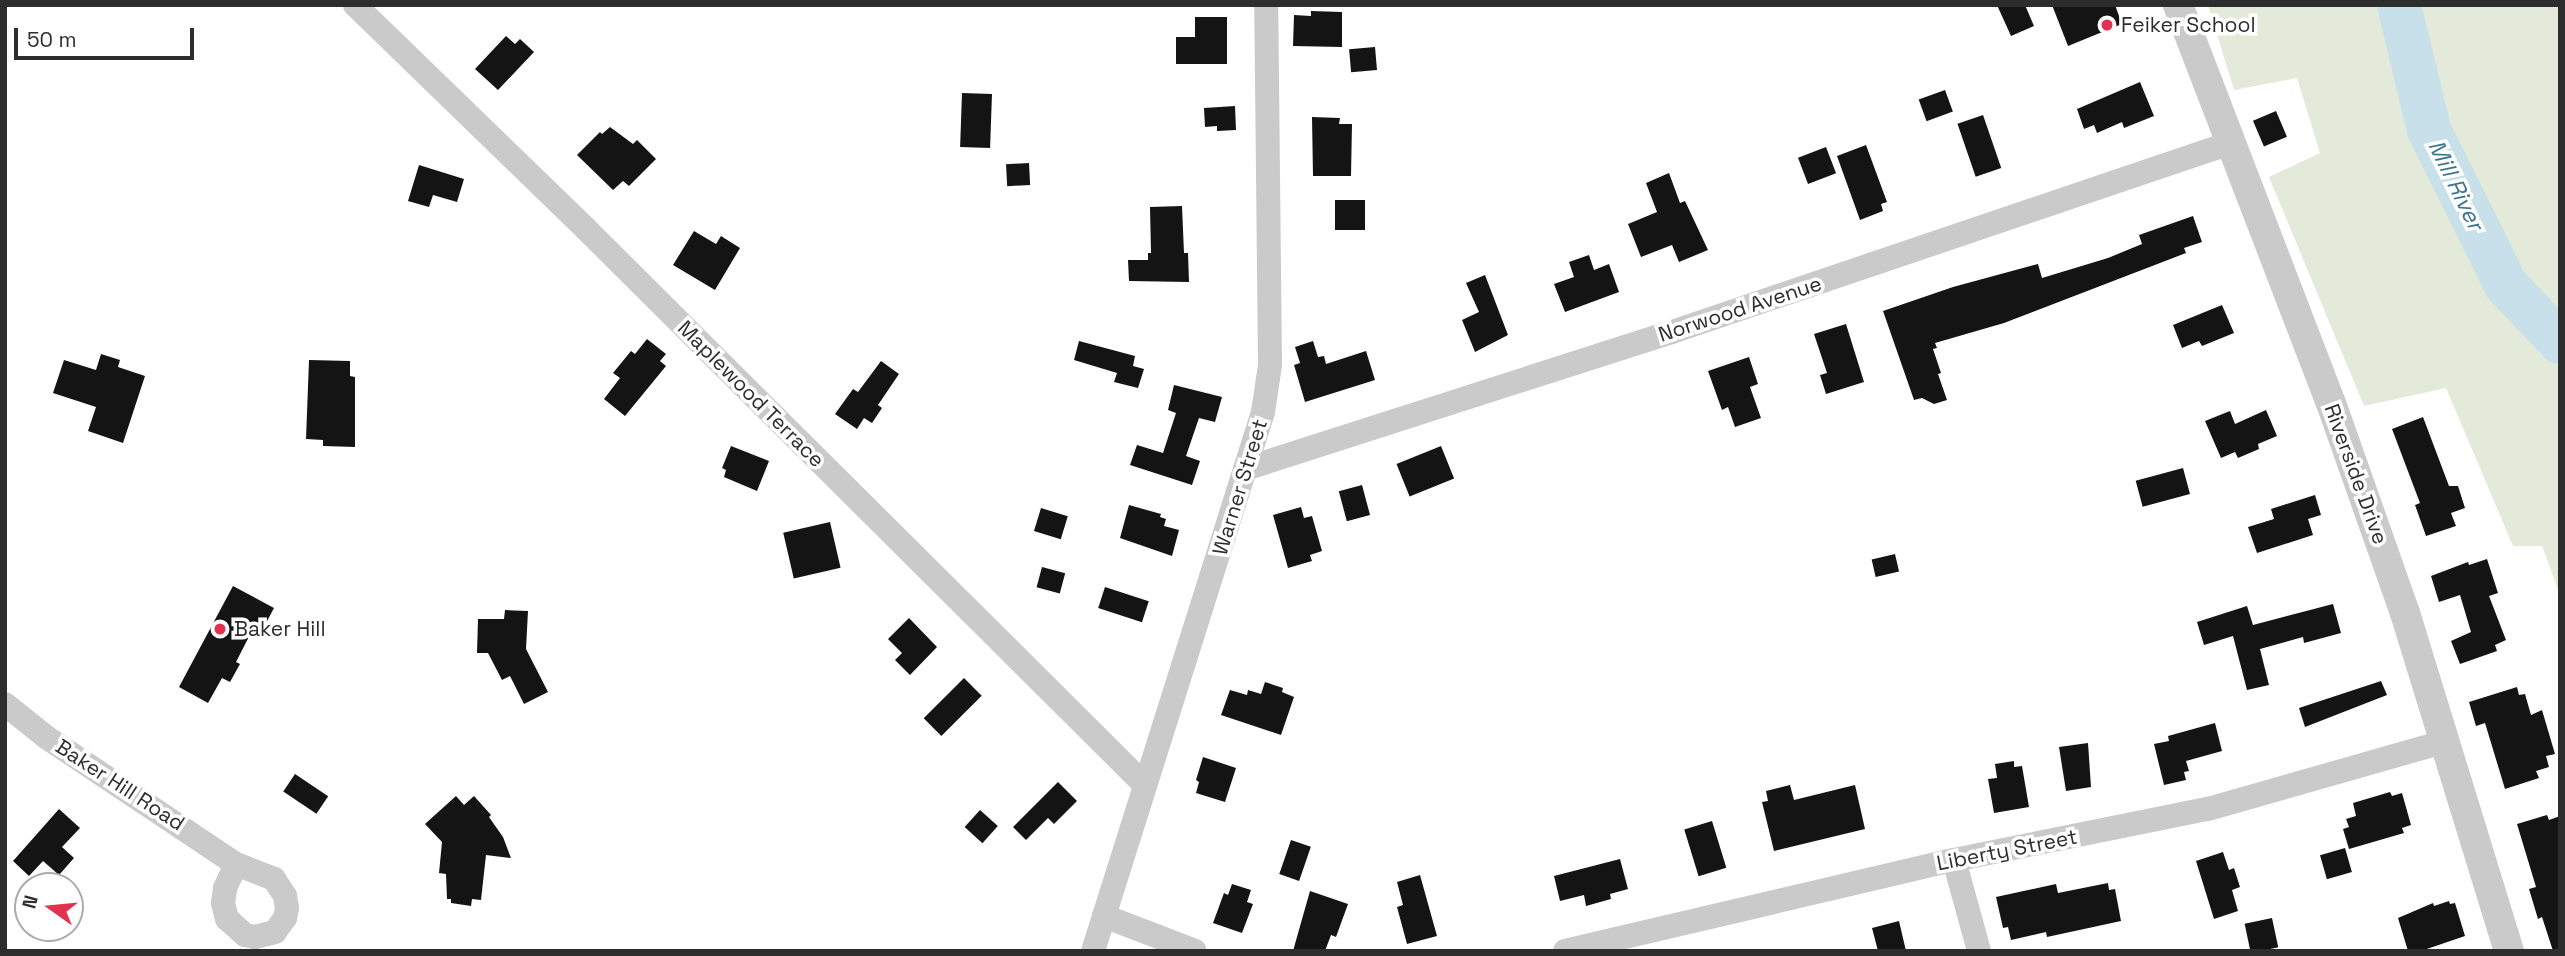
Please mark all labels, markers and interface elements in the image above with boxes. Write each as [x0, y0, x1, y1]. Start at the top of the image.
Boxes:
place label: Feiker School [2121, 12, 2256, 38]
scale bar [18, 14, 198, 58]
marker: Feiker School [2099, 17, 2115, 33]
text: 50 m [27, 26, 77, 53]
water label: Mill River [2422, 135, 2490, 235]
street label: Norwood Avenue [1655, 271, 1825, 347]
street label: Maplewood Terrace [672, 315, 830, 473]
street label: Riverside Drive [2319, 400, 2393, 548]
street label: Warner Street [1207, 416, 1273, 558]
place label: Baker Hill [234, 616, 326, 642]
marker: Baker Hill [212, 621, 228, 637]
street label: Baker Hill Road [51, 734, 189, 836]
street label: Liberty Street [1935, 824, 2079, 876]
north arrow [14, 872, 84, 942]
text: N [16, 893, 44, 911]

